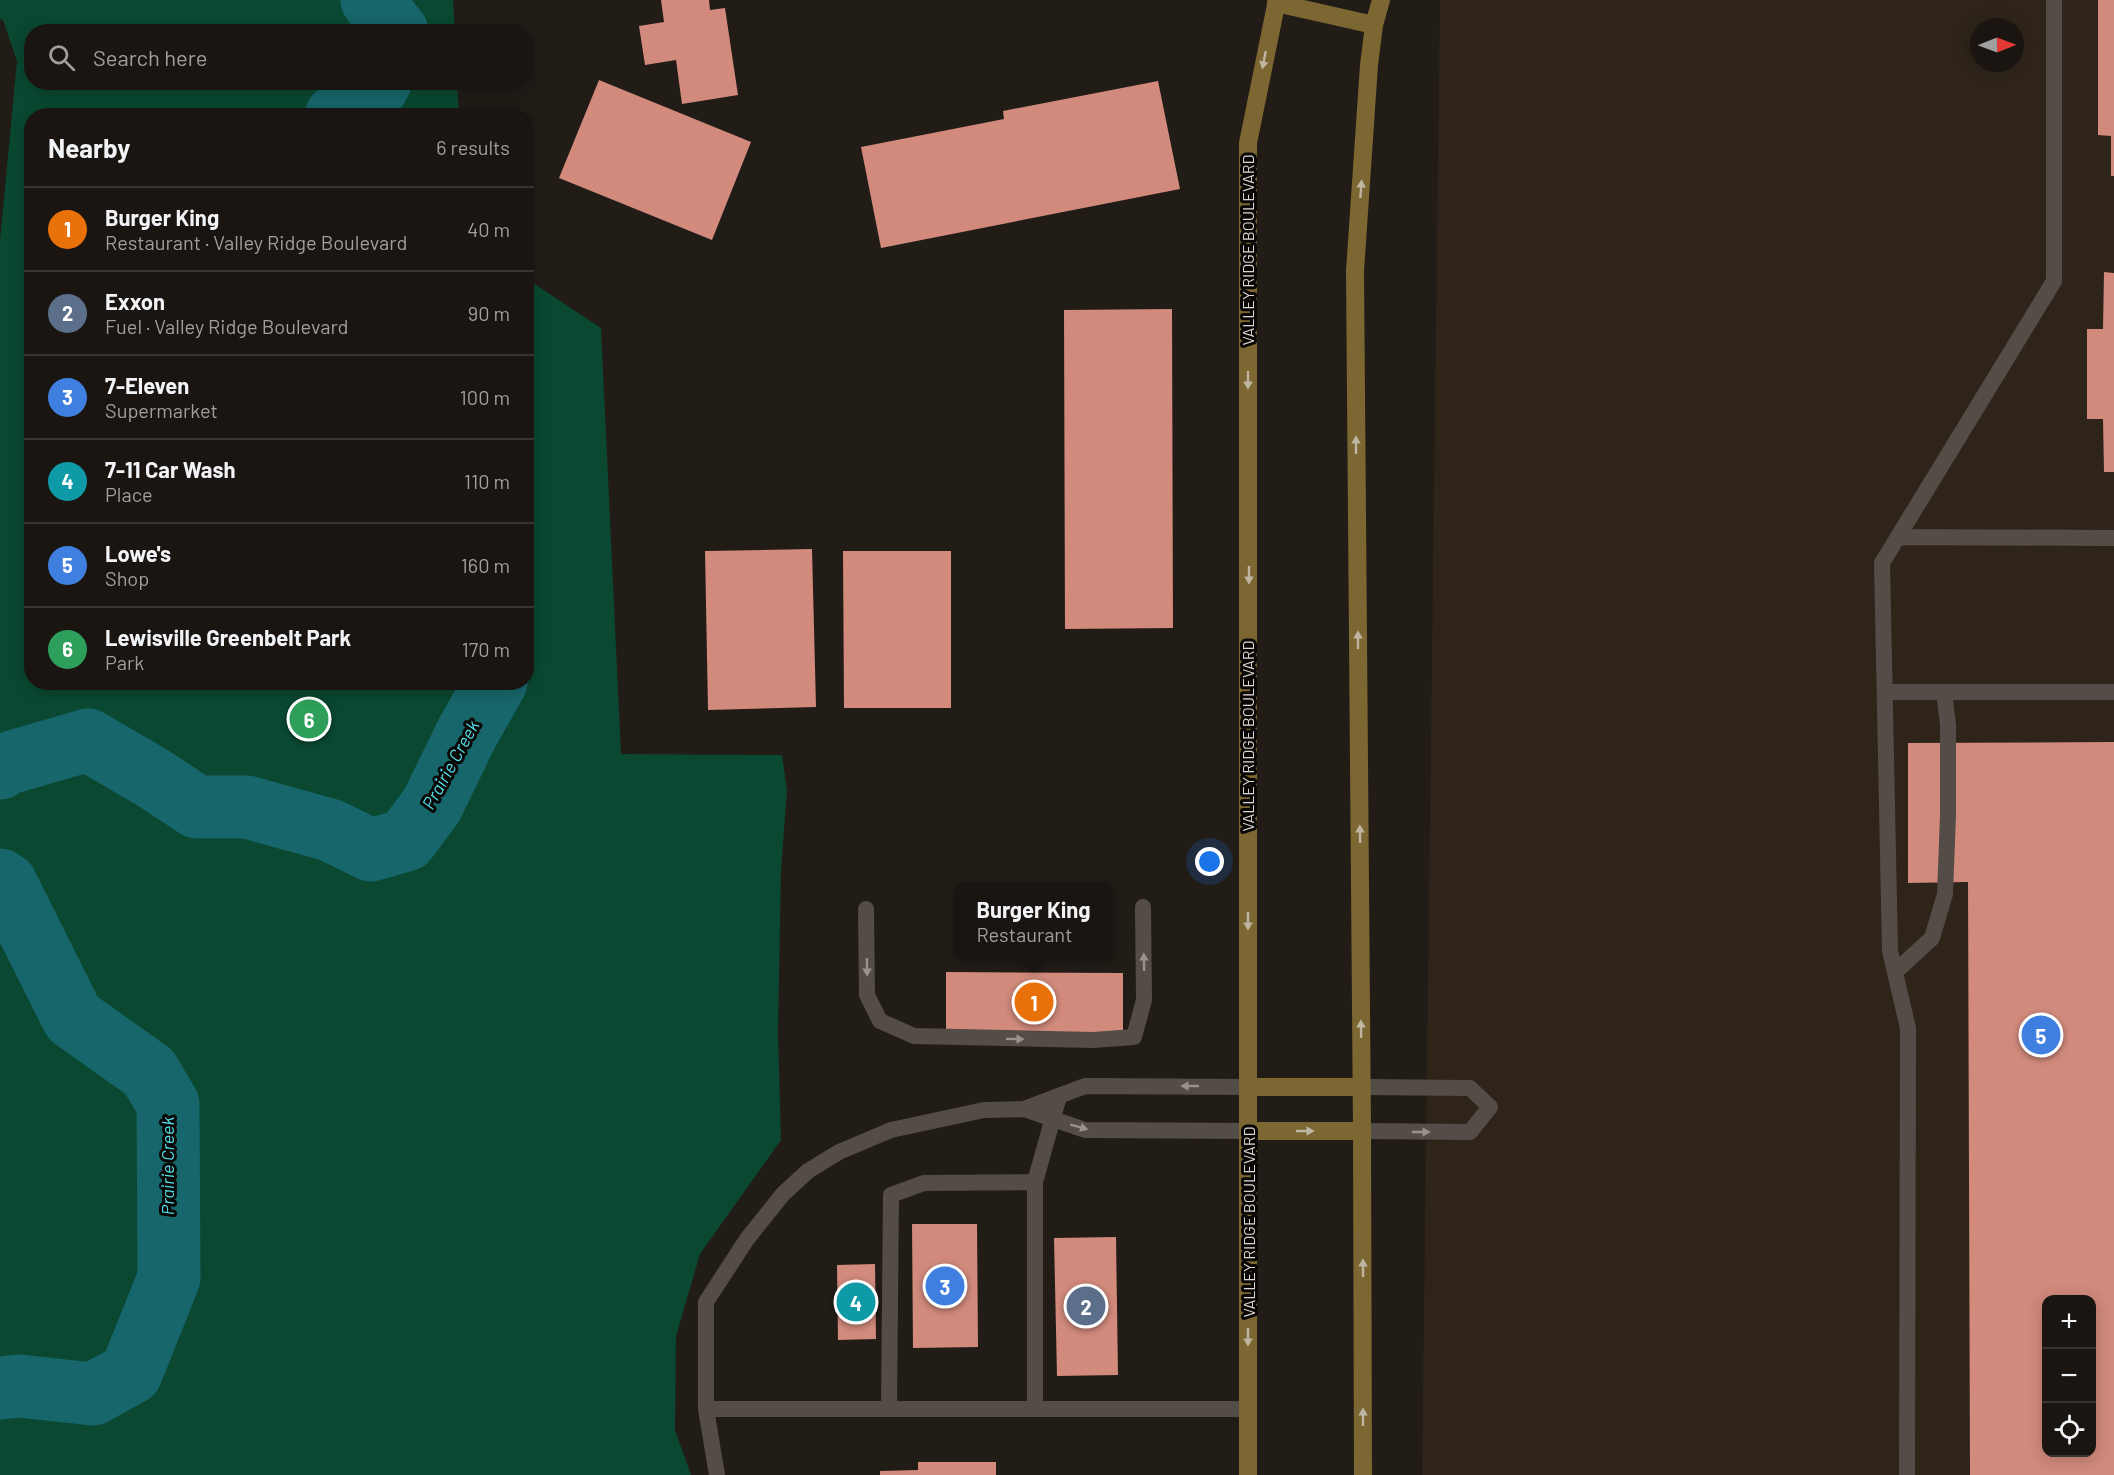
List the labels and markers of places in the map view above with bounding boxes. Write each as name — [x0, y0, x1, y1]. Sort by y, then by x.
pin: 6 — [290, 696, 328, 742]
pin: 1 — [1014, 980, 1054, 1024]
pin: 5 — [2022, 1012, 2060, 1058]
pin: 3 — [926, 1264, 964, 1308]
pin: 4 — [836, 1280, 876, 1324]
pin: 2 — [1066, 1284, 1106, 1328]

